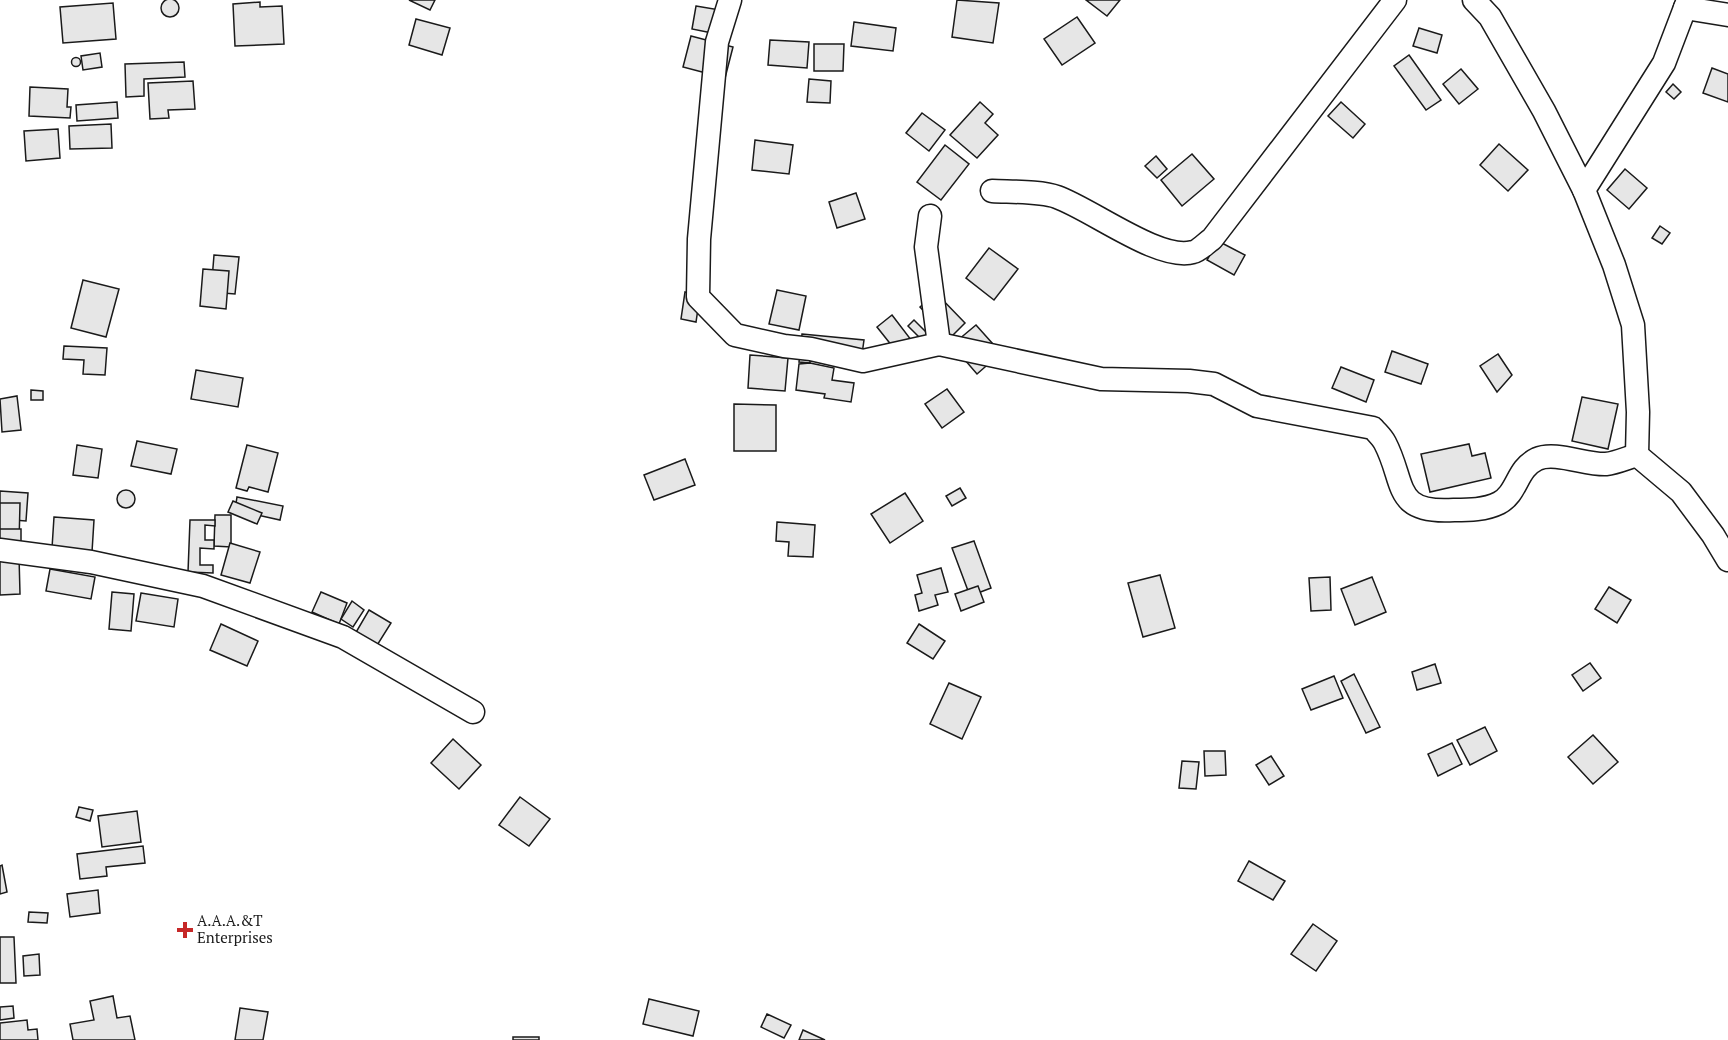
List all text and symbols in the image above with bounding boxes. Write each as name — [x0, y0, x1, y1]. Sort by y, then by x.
place label: A.A.A.&T Enterprises — [197, 910, 273, 947]
marker: A.A.A.&T Enterprises — [178, 923, 192, 937]

